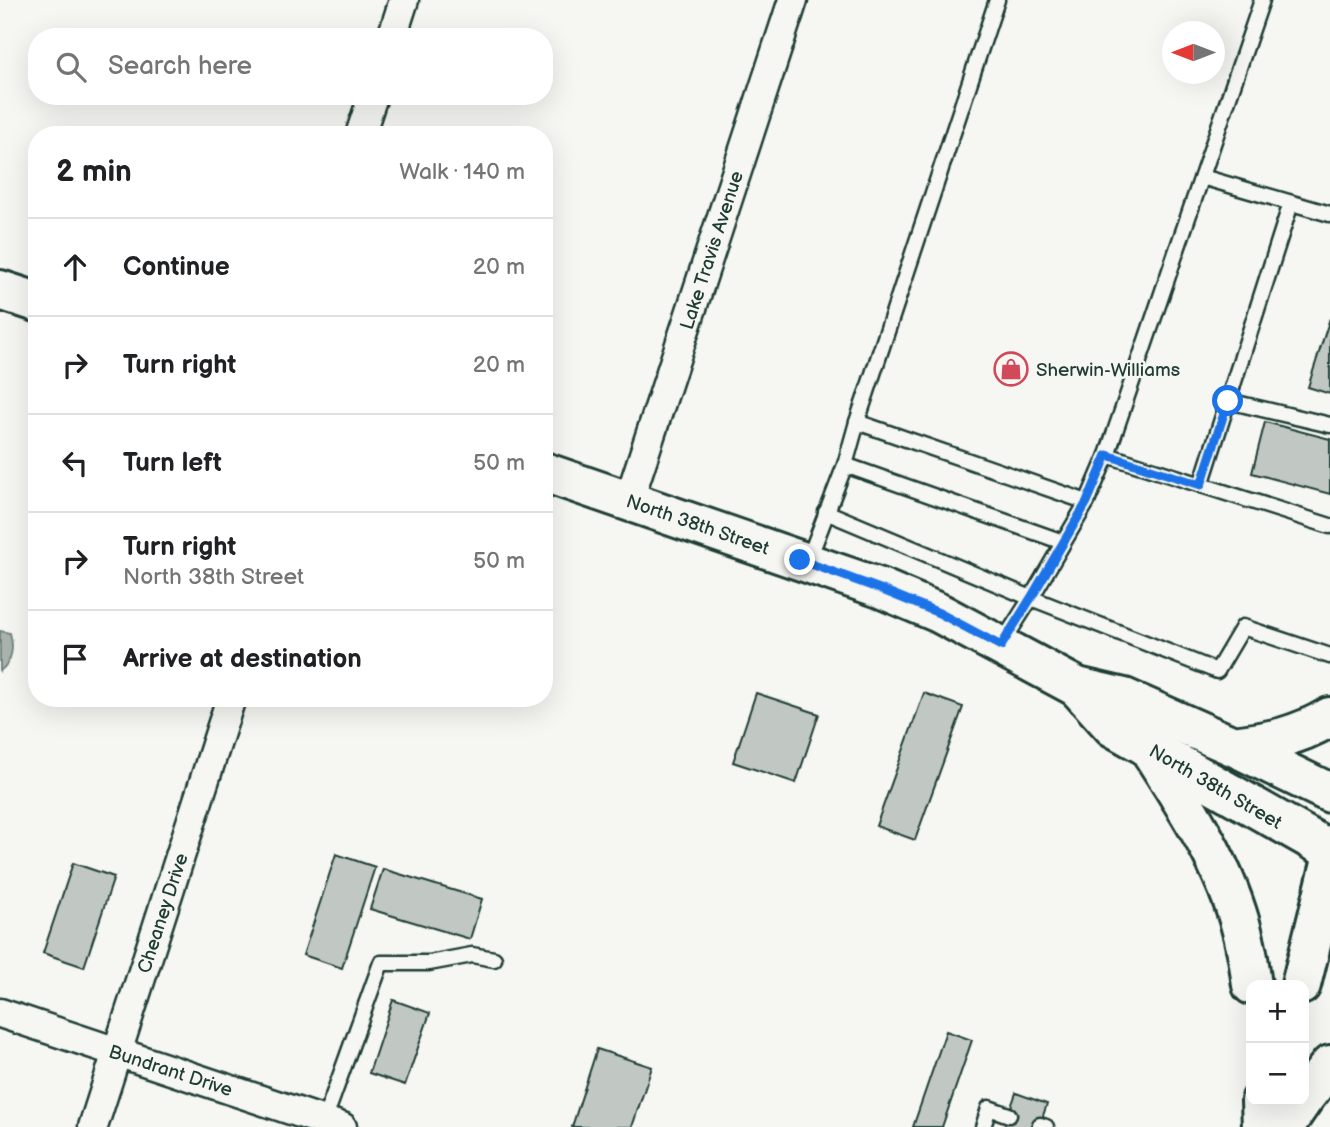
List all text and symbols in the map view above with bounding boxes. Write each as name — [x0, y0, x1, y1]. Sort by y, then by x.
north arrow — [1162, 21, 1225, 84]
search box — [28, 28, 553, 105]
icon: search — [52, 48, 90, 86]
text: Search here — [108, 51, 252, 82]
text: 2 min — [56, 154, 132, 190]
text: Walk · 140 m — [399, 158, 525, 186]
street label: Lake Travis Avenue — [676, 168, 749, 333]
icon: ahead — [56, 248, 94, 286]
text: Continue — [123, 252, 230, 283]
text: 20 m — [473, 253, 525, 281]
icon: right — [56, 346, 94, 384]
text: Turn right — [123, 350, 236, 381]
shop icon: Sherwin-Williams — [992, 350, 1030, 388]
text: 20 m — [473, 351, 525, 379]
place label: Sherwin-Williams — [1036, 359, 1180, 382]
route start — [1212, 385, 1243, 416]
icon: left — [56, 444, 94, 482]
text: Turn left — [123, 448, 222, 479]
text: 50 m — [473, 449, 525, 477]
street label: North 38th Street — [623, 490, 772, 561]
text: Turn right — [123, 532, 236, 563]
icon: right — [56, 542, 94, 580]
route end — [784, 544, 815, 575]
text: 50 m — [473, 547, 525, 575]
text: North 38th Street — [123, 563, 304, 591]
icon: arrive — [56, 640, 94, 678]
text: Arrive at destination — [123, 644, 362, 675]
street label: North 38th Street — [1145, 740, 1286, 835]
street label: Cheaney Drive — [133, 850, 194, 976]
map controls — [1246, 980, 1309, 1106]
button: + — [1246, 980, 1309, 1043]
street label: Bundrant Drive — [106, 1041, 235, 1102]
button: − — [1246, 1043, 1309, 1106]

